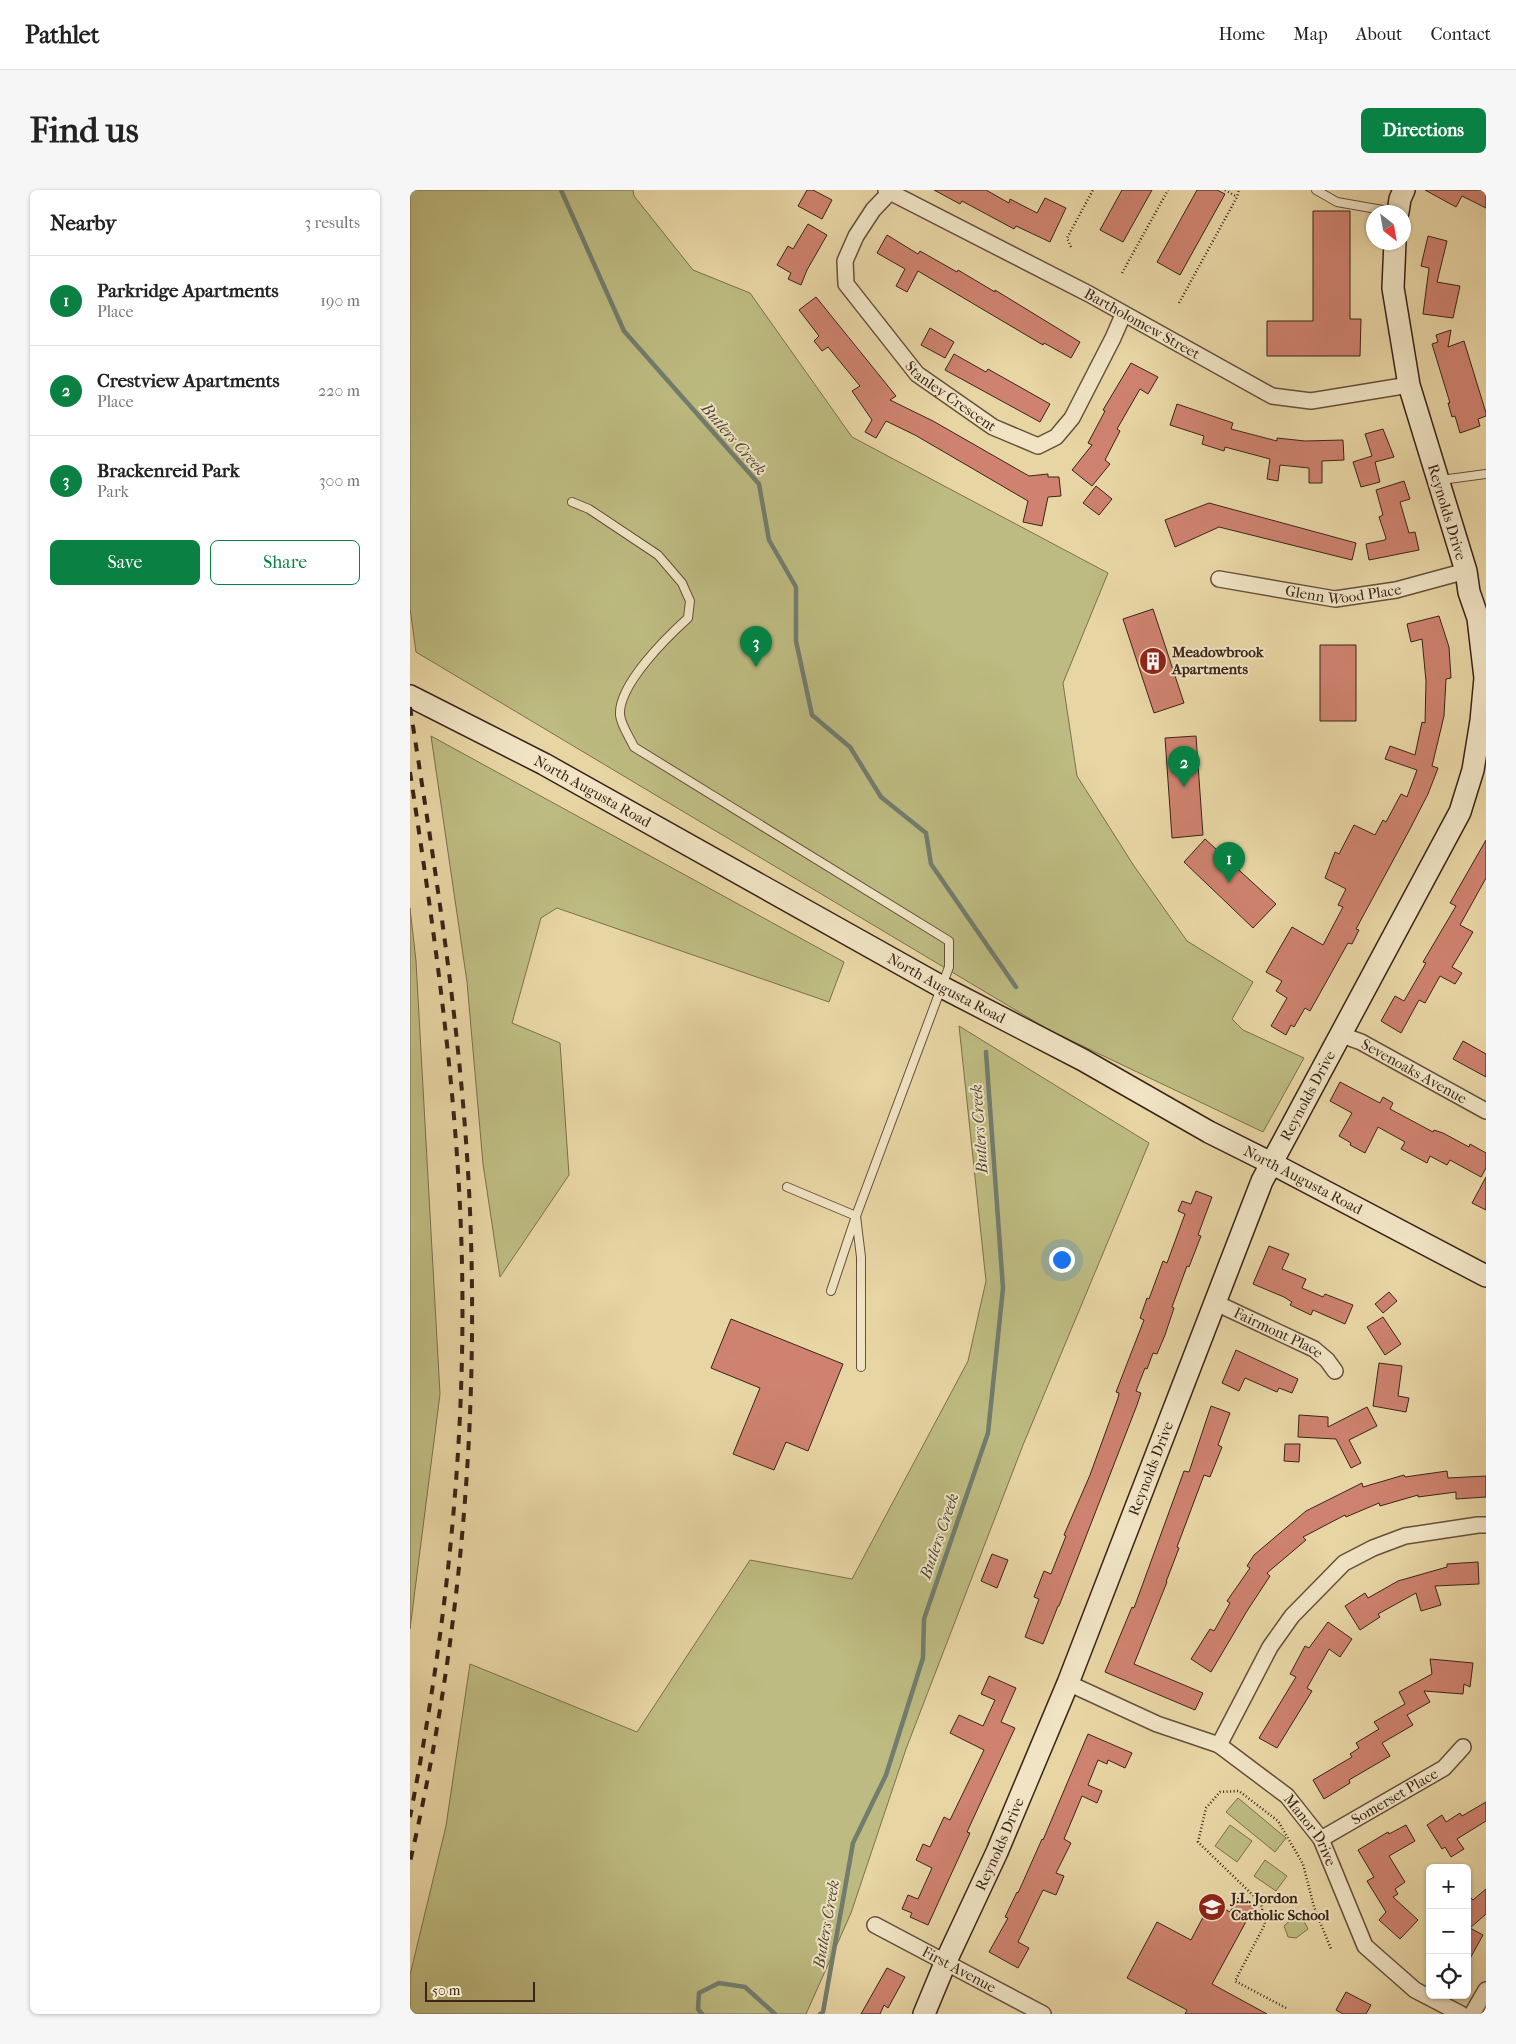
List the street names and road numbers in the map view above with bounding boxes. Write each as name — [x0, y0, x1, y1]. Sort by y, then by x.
street label: Bartholomew Street — [1081, 284, 1204, 363]
street label: Stanley Crescent — [901, 357, 1000, 436]
street label: Reynolds Drive — [1424, 462, 1470, 563]
street label: Glenn Wood Place — [1284, 580, 1404, 609]
street label: North Augusta Road — [531, 751, 655, 832]
street label: North Augusta Road — [884, 949, 1009, 1028]
street label: Sevenoaks Avenue — [1358, 1035, 1470, 1108]
street label: Reynolds Drive — [1276, 1047, 1340, 1144]
street label: North Augusta Road — [1241, 1142, 1366, 1219]
street label: Fairmont Place — [1231, 1304, 1327, 1362]
street label: Reynolds Drive — [1125, 1418, 1177, 1518]
street label: Somerset Place — [1348, 1764, 1442, 1829]
street label: Manor Drive — [1280, 1790, 1340, 1869]
street label: Reynolds Drive — [971, 1794, 1028, 1893]
street label: First Avenue — [919, 1942, 1000, 1997]

